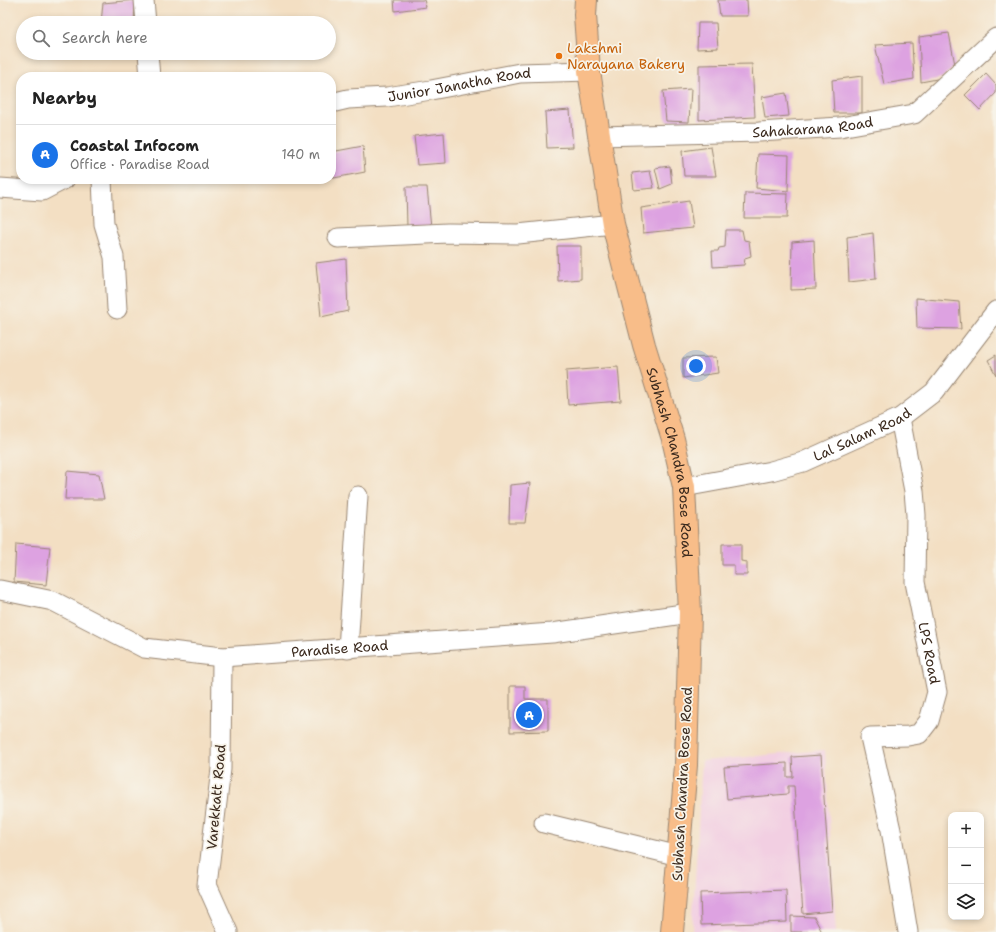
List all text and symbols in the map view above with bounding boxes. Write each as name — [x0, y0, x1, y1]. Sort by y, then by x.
search box — [16, 16, 336, 60]
icon: search — [30, 27, 52, 49]
text: Search here — [62, 28, 148, 48]
place label: Lakshmi Narayana Bakery — [567, 39, 685, 73]
marker: Lakshmi Narayana Bakery — [554, 51, 564, 61]
street label: Junior Janatha Road — [386, 64, 531, 106]
text: Nearby — [32, 87, 97, 109]
street label: Sahakarana Road — [752, 112, 875, 141]
text: Coastal Infocom — [70, 136, 199, 156]
text: A — [40, 146, 50, 163]
text: 140 m — [281, 146, 320, 163]
text: Office · Paradise Road — [70, 156, 209, 173]
your location — [686, 356, 706, 376]
street label: Subhash Chandra Bose Road — [642, 365, 696, 558]
street label: Lal Salam Road — [810, 403, 915, 465]
street label: LPS Road — [914, 621, 944, 686]
street label: Paradise Road — [290, 636, 389, 661]
street label: Subhash Chandra Bose Road — [668, 686, 696, 881]
pin: A — [516, 700, 542, 730]
street label: Varekkatt Road — [202, 743, 230, 851]
map controls — [948, 812, 984, 920]
button: + — [948, 812, 984, 848]
button: − — [948, 848, 984, 884]
button: layers — [948, 884, 984, 920]

